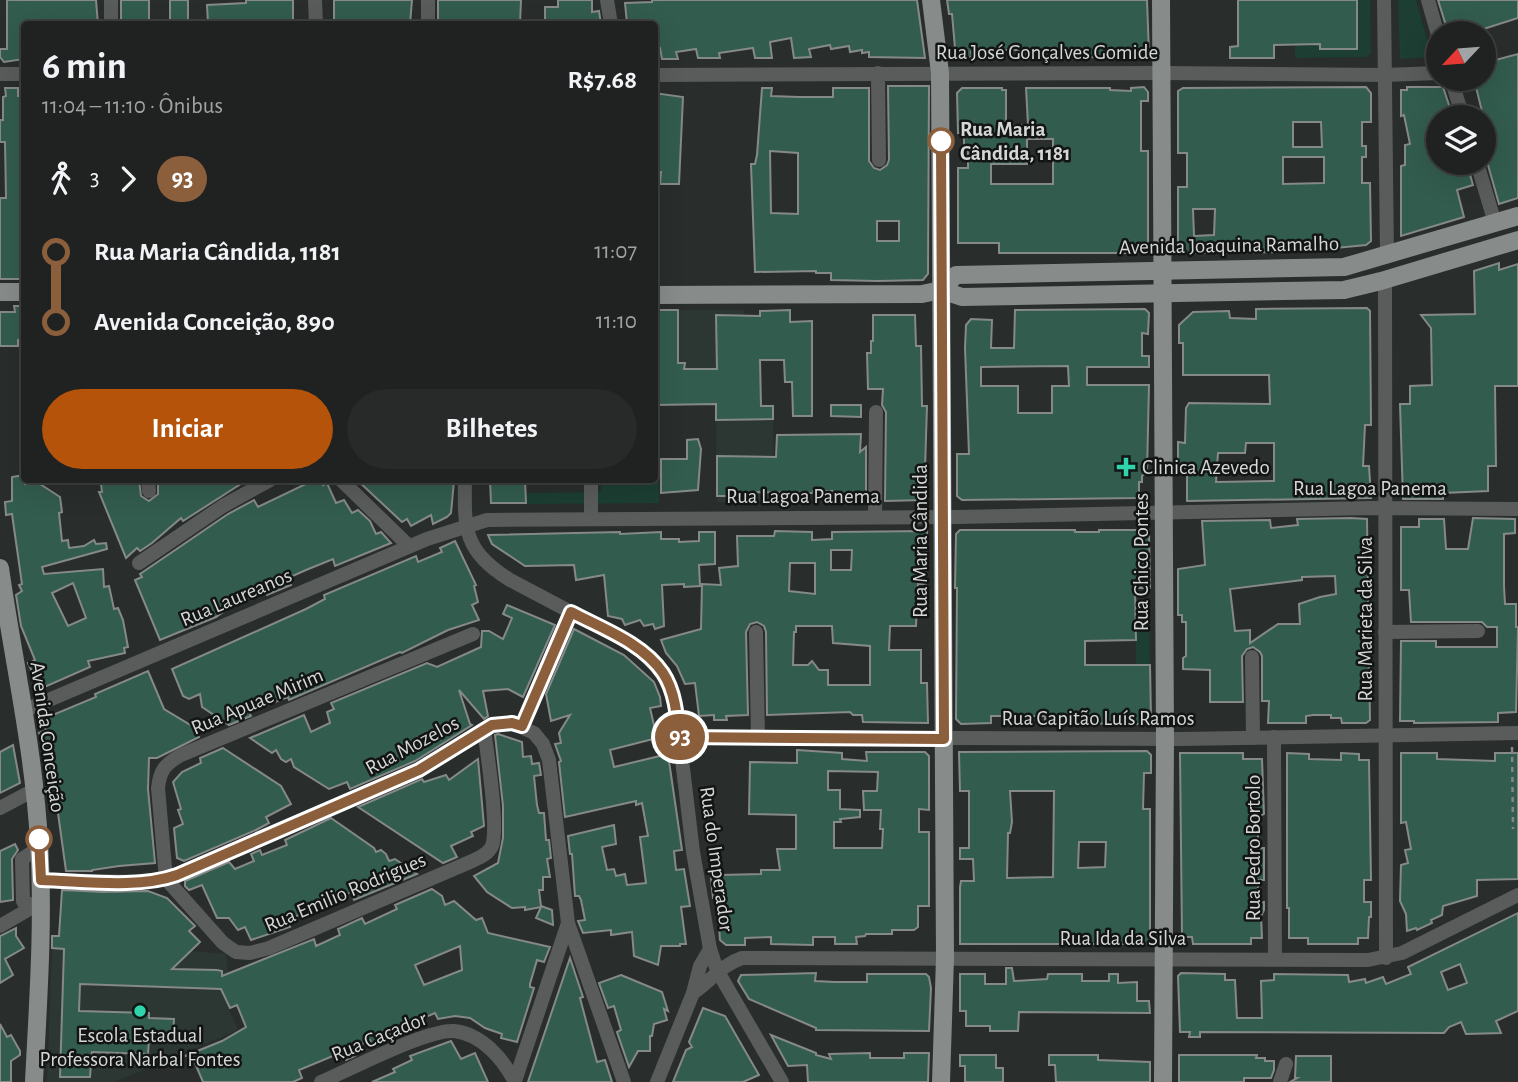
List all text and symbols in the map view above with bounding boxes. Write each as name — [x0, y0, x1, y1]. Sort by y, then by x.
north arrow — [1426, 21, 1496, 91]
map controls — [1426, 21, 1496, 175]
street label: Rua José Gonçalves Gomide — [936, 42, 1158, 63]
text: 6 min — [42, 48, 127, 86]
text: R$7.68 — [567, 67, 637, 93]
text: 11:04 – 11:10 · Ônibus — [42, 95, 223, 118]
button: layers — [1426, 105, 1496, 175]
place label: Rua Maria Cândida, 1181 — [960, 119, 1071, 164]
marker: Rua Maria Cândida, 1181 — [928, 128, 954, 154]
icon: walk — [42, 160, 80, 198]
icon: forward — [109, 160, 147, 198]
text: 3 — [90, 167, 99, 190]
text: 93 — [171, 167, 193, 191]
street label: Avenida Joaquina Ramalho — [1119, 233, 1339, 258]
text: Rua Maria Cândida, 1181 — [94, 239, 341, 265]
text: 11:07 — [594, 240, 637, 263]
text: Avenida Conceição, 890 — [94, 309, 335, 335]
text: 11:10 — [596, 310, 637, 333]
button: Iniciar — [42, 389, 333, 469]
button: Bilhetes — [347, 389, 637, 469]
marker: Clinica Azevedo — [1116, 457, 1136, 477]
place label: Clinica Azevedo — [1142, 457, 1270, 478]
street label: Rua Maria Cândida — [910, 464, 931, 618]
street label: Rua Lagoa Panema — [1293, 478, 1447, 499]
street label: Rua Lagoa Panema — [726, 486, 880, 507]
street label: Rua Chico Pontes — [1131, 493, 1152, 631]
street label: Rua Marieta da Silva — [1355, 536, 1376, 701]
street label: Rua Laureanos — [177, 565, 295, 630]
street label: Avenida Conceição — [27, 660, 68, 814]
street label: Rua Apuae Mirim — [188, 664, 326, 739]
street label: Rua Capitão Luís Ramos — [1001, 708, 1195, 729]
street label: Rua Mozelos — [362, 712, 462, 779]
line badge: 93 — [648, 714, 712, 760]
text: 93 — [669, 725, 691, 749]
street label: Rua Pedro Bortolo — [1243, 775, 1264, 921]
street label: Rua do Imperador — [696, 785, 737, 933]
unlabelled marker — [26, 826, 52, 852]
street label: Rua Emilio Rodrigues — [261, 849, 429, 936]
street label: Rua Ida da Silva — [1060, 928, 1187, 949]
marker: Escola Estadual Professora Narbal Fontes — [132, 1003, 148, 1019]
street label: Rua Caçador — [328, 1008, 430, 1065]
place label: Escola Estadual Professora Narbal Fontes — [40, 1025, 240, 1070]

